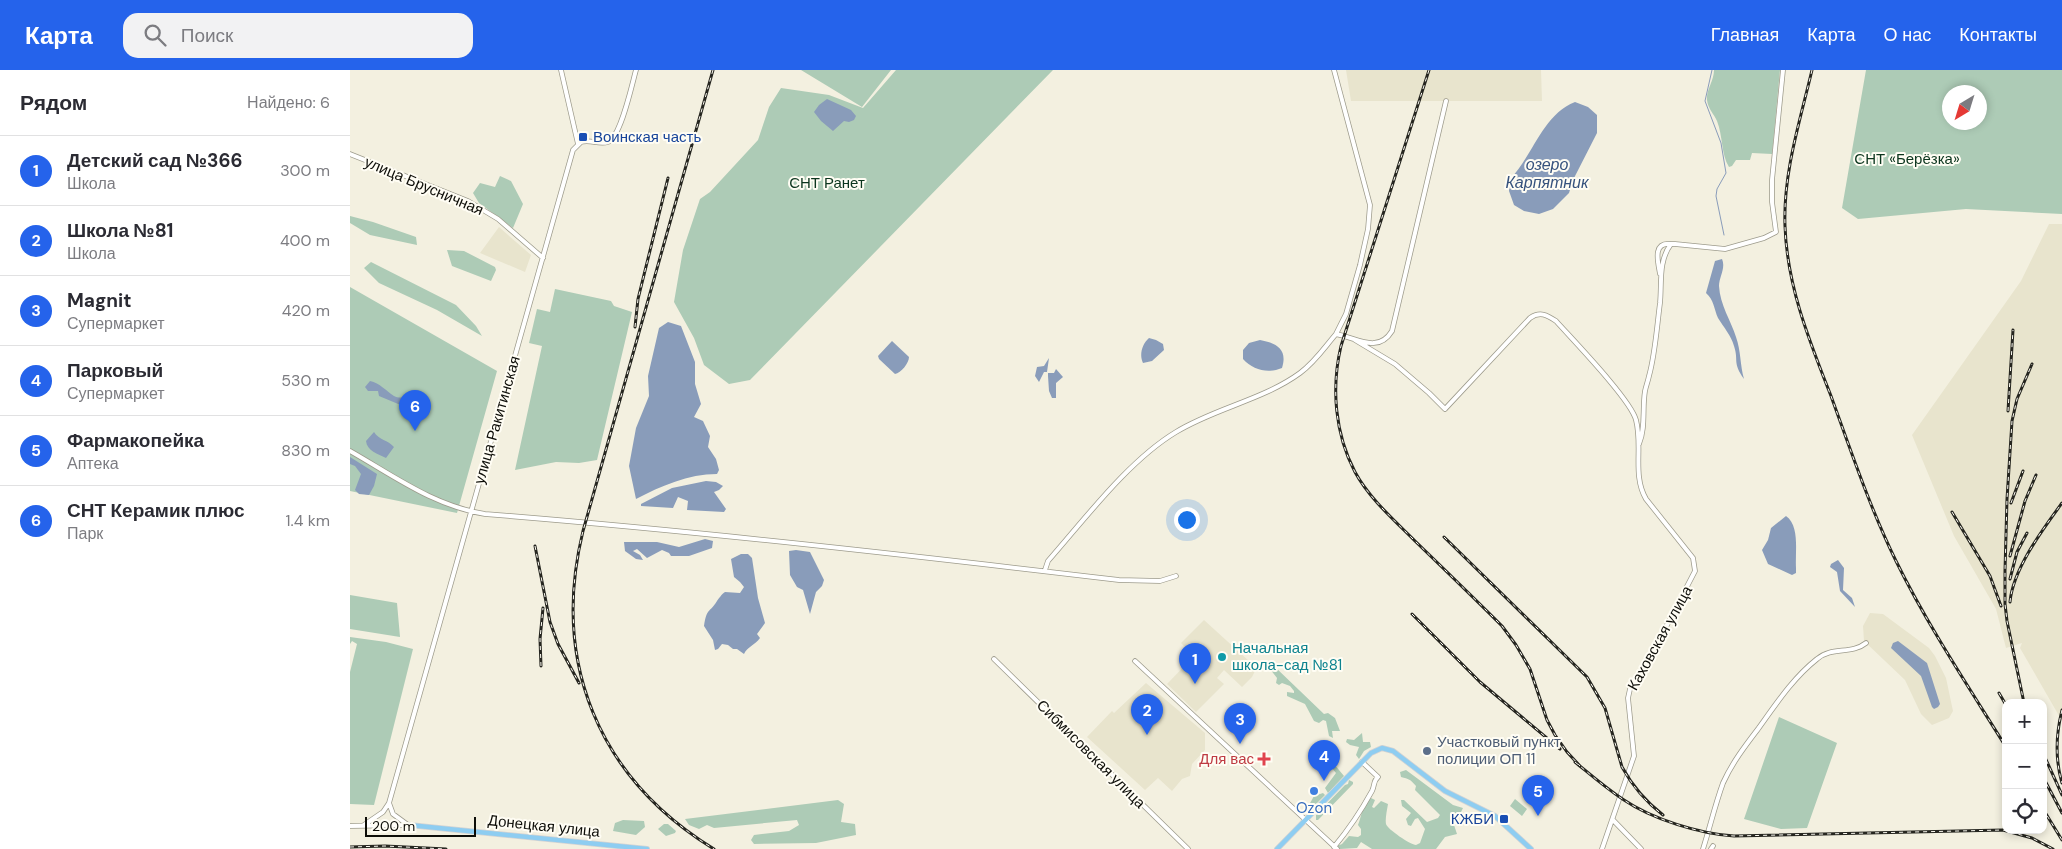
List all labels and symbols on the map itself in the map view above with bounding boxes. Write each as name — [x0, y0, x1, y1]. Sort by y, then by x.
north arrow — [1942, 85, 1987, 130]
place label: Воинская часть — [593, 127, 701, 147]
marker: Воинская часть — [577, 131, 589, 143]
park label: СНТ «Берёзка» — [1854, 149, 1960, 169]
street label: улица Брусничная — [361, 152, 487, 220]
water label: озеро Карпятник — [1505, 154, 1590, 193]
park label: СНТ Ранет — [789, 173, 865, 193]
street label: улица Ракитинская — [469, 354, 525, 486]
pin: 6 — [399, 390, 431, 431]
your location — [1174, 507, 1200, 533]
street label: Каховская улица — [1623, 582, 1697, 694]
place label: Начальная школа-сад №81 — [1232, 638, 1342, 675]
pin: 1 — [1179, 643, 1211, 684]
marker: Начальная школа-сад №81 — [1216, 651, 1228, 663]
pin: 2 — [1131, 694, 1163, 735]
street label: Сибмисовская улица — [1032, 695, 1150, 813]
pin: 3 — [1224, 703, 1256, 744]
place label: Участковый пункт полиции ОП 11 — [1437, 732, 1561, 769]
pin: 4 — [1308, 740, 1340, 781]
marker: Участковый пункт полиции ОП 11 — [1421, 745, 1433, 757]
place label: Для вас — [1199, 749, 1254, 769]
marker: Для вас — [1258, 753, 1270, 765]
pin: 5 — [1522, 775, 1554, 816]
marker: Ozon — [1308, 785, 1320, 797]
place label: Ozon — [1296, 798, 1332, 818]
place label: КЖБИ — [1451, 809, 1494, 829]
street label: Донецкая улица — [487, 810, 602, 842]
marker: КЖБИ — [1498, 813, 1510, 825]
scale bar — [365, 814, 476, 837]

